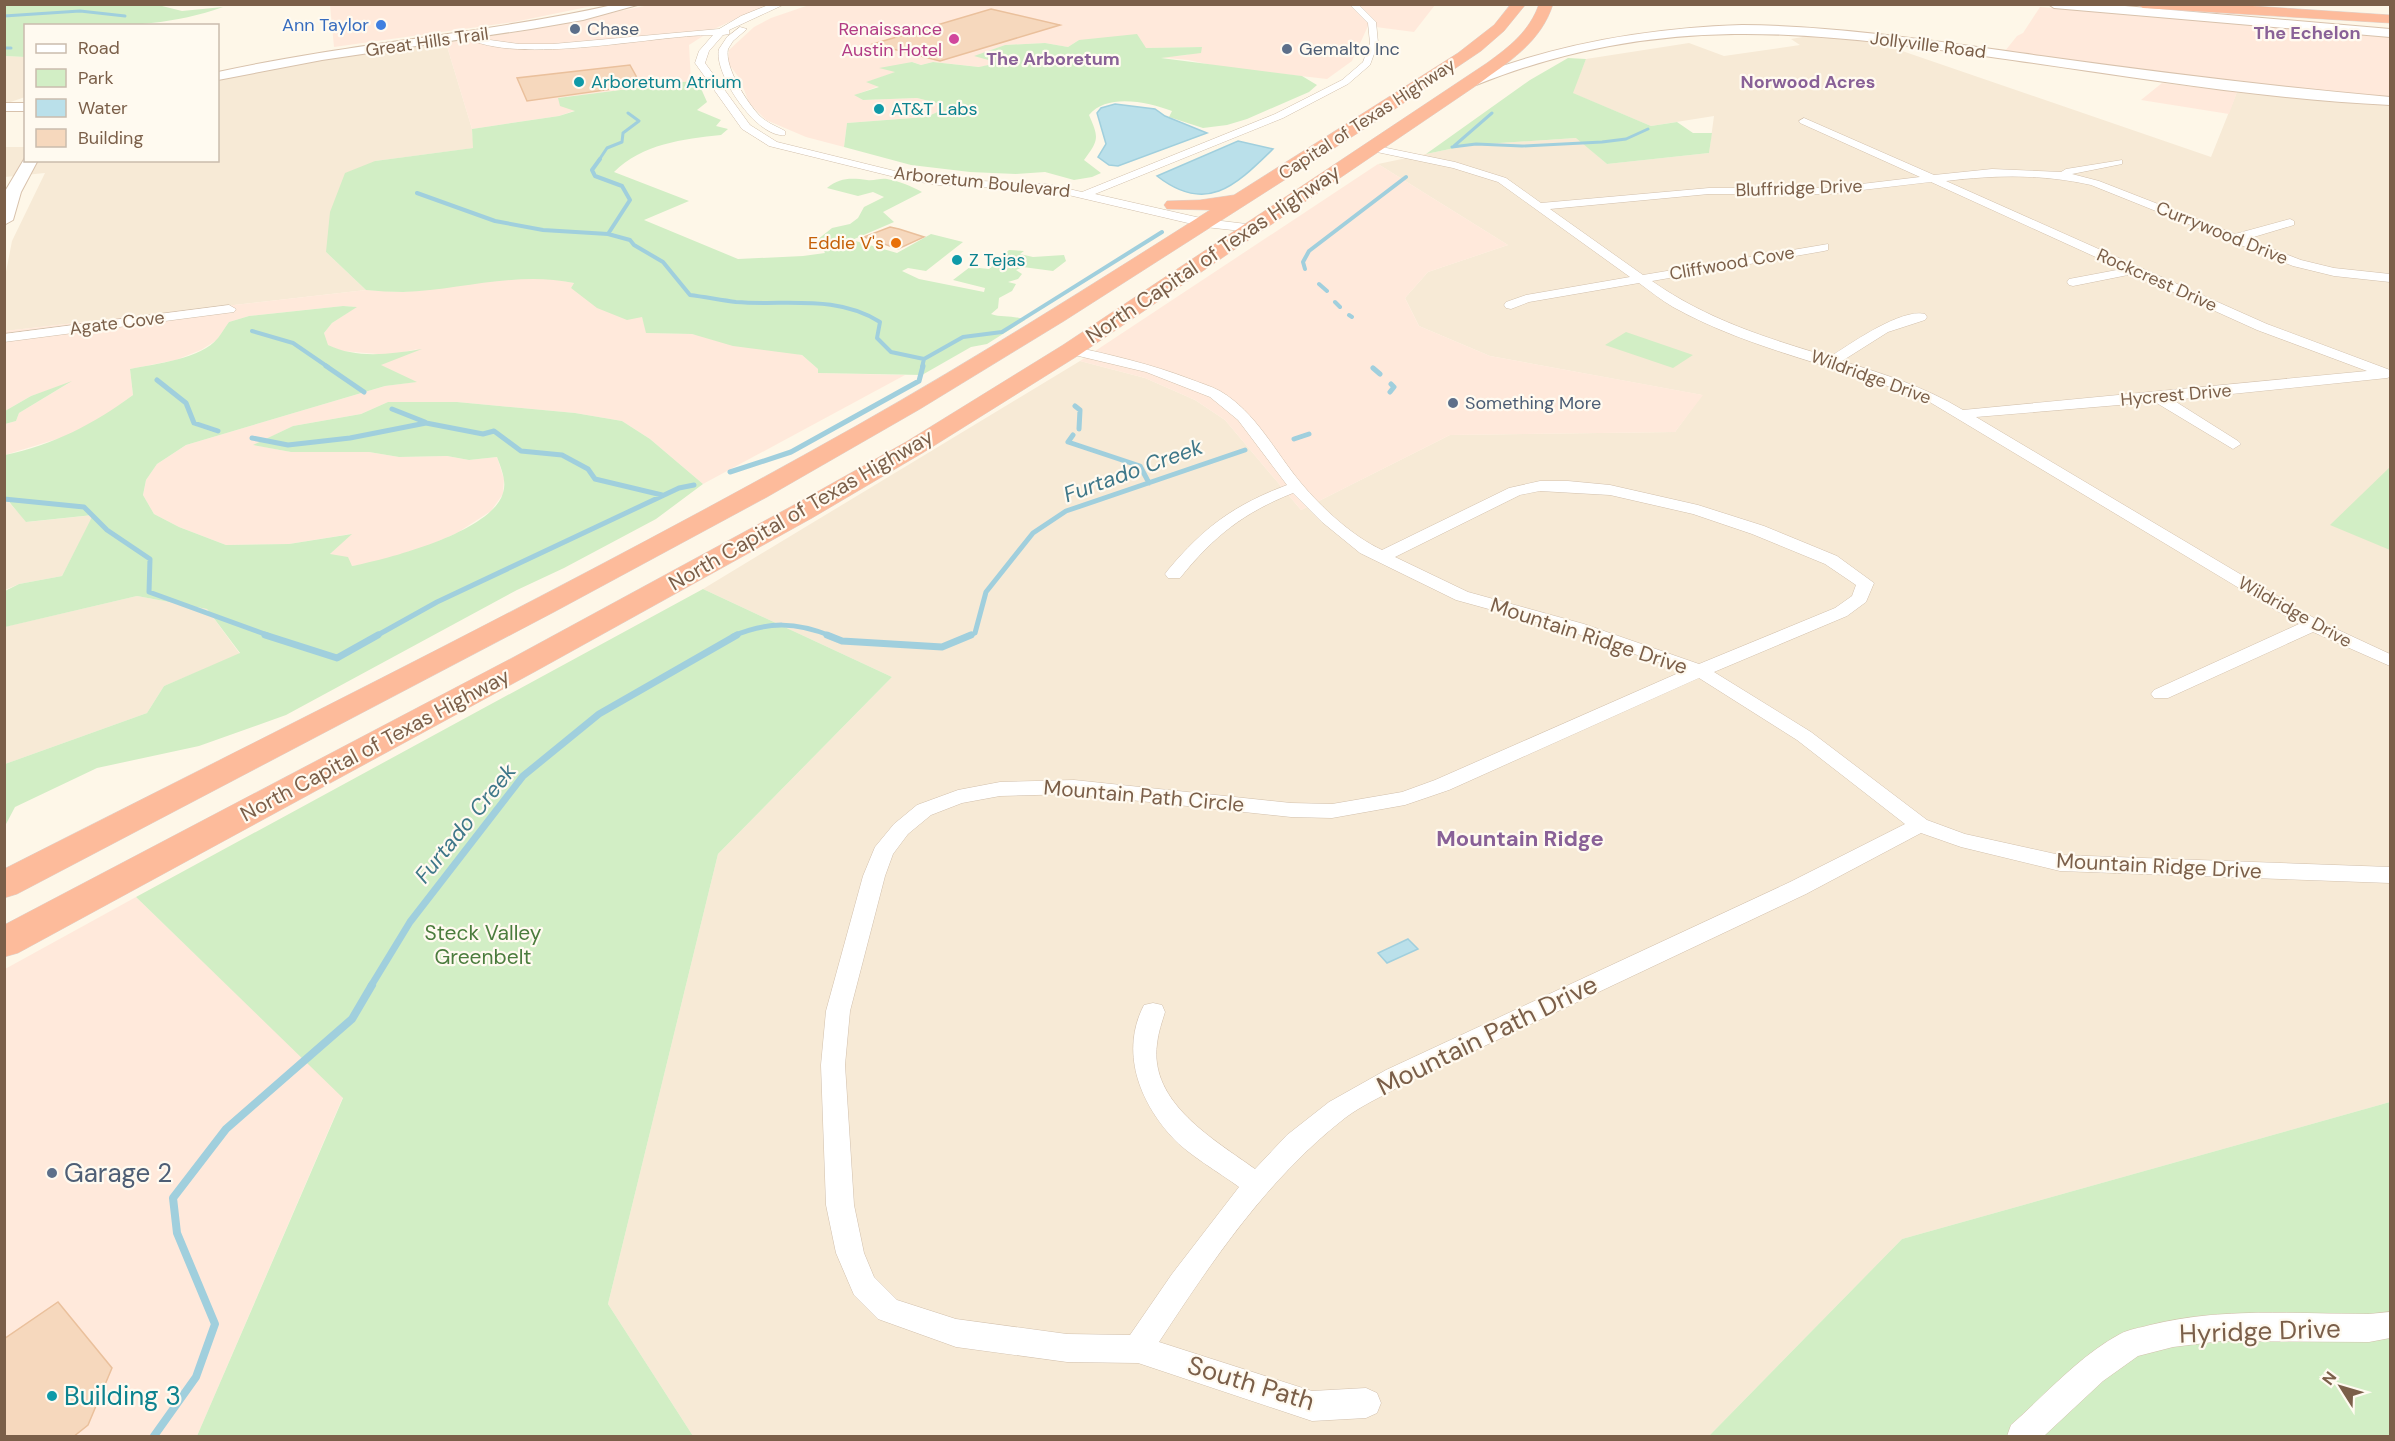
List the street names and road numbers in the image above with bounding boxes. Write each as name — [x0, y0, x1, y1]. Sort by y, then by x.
street label: Great Hills Trail — [364, 21, 490, 63]
street label: Jollyville Road — [1869, 26, 1987, 64]
street label: Capital of Texas Highway — [1274, 53, 1460, 185]
street label: North Capital of Texas Highway — [1080, 158, 1346, 350]
street label: Arboretum Boulevard — [893, 161, 1071, 203]
street label: Bluffridge Drive — [1735, 174, 1863, 202]
street label: Currywood Drive — [2153, 196, 2291, 270]
street label: Cliffwood Cove — [1668, 240, 1796, 286]
street label: Rockcrest Drive — [2093, 243, 2221, 317]
street label: Agate Cove — [68, 305, 166, 341]
street label: Wildridge Drive — [1807, 344, 1935, 410]
street label: Hycrest Drive — [2119, 378, 2233, 412]
street label: North Capital of Texas Highway — [664, 422, 939, 597]
street label: Wildridge Drive — [2234, 571, 2356, 653]
street label: Mountain Ridge Drive — [1487, 591, 1691, 681]
street label: North Capital of Texas Highway — [235, 662, 515, 828]
street label: Mountain Path Circle — [1042, 773, 1246, 819]
street label: Mountain Ridge Drive — [2056, 847, 2263, 885]
street label: Mountain Path Drive — [1371, 967, 1603, 1103]
street label: Hyridge Drive — [2179, 1311, 2341, 1351]
street label: South Path — [1183, 1348, 1319, 1418]

